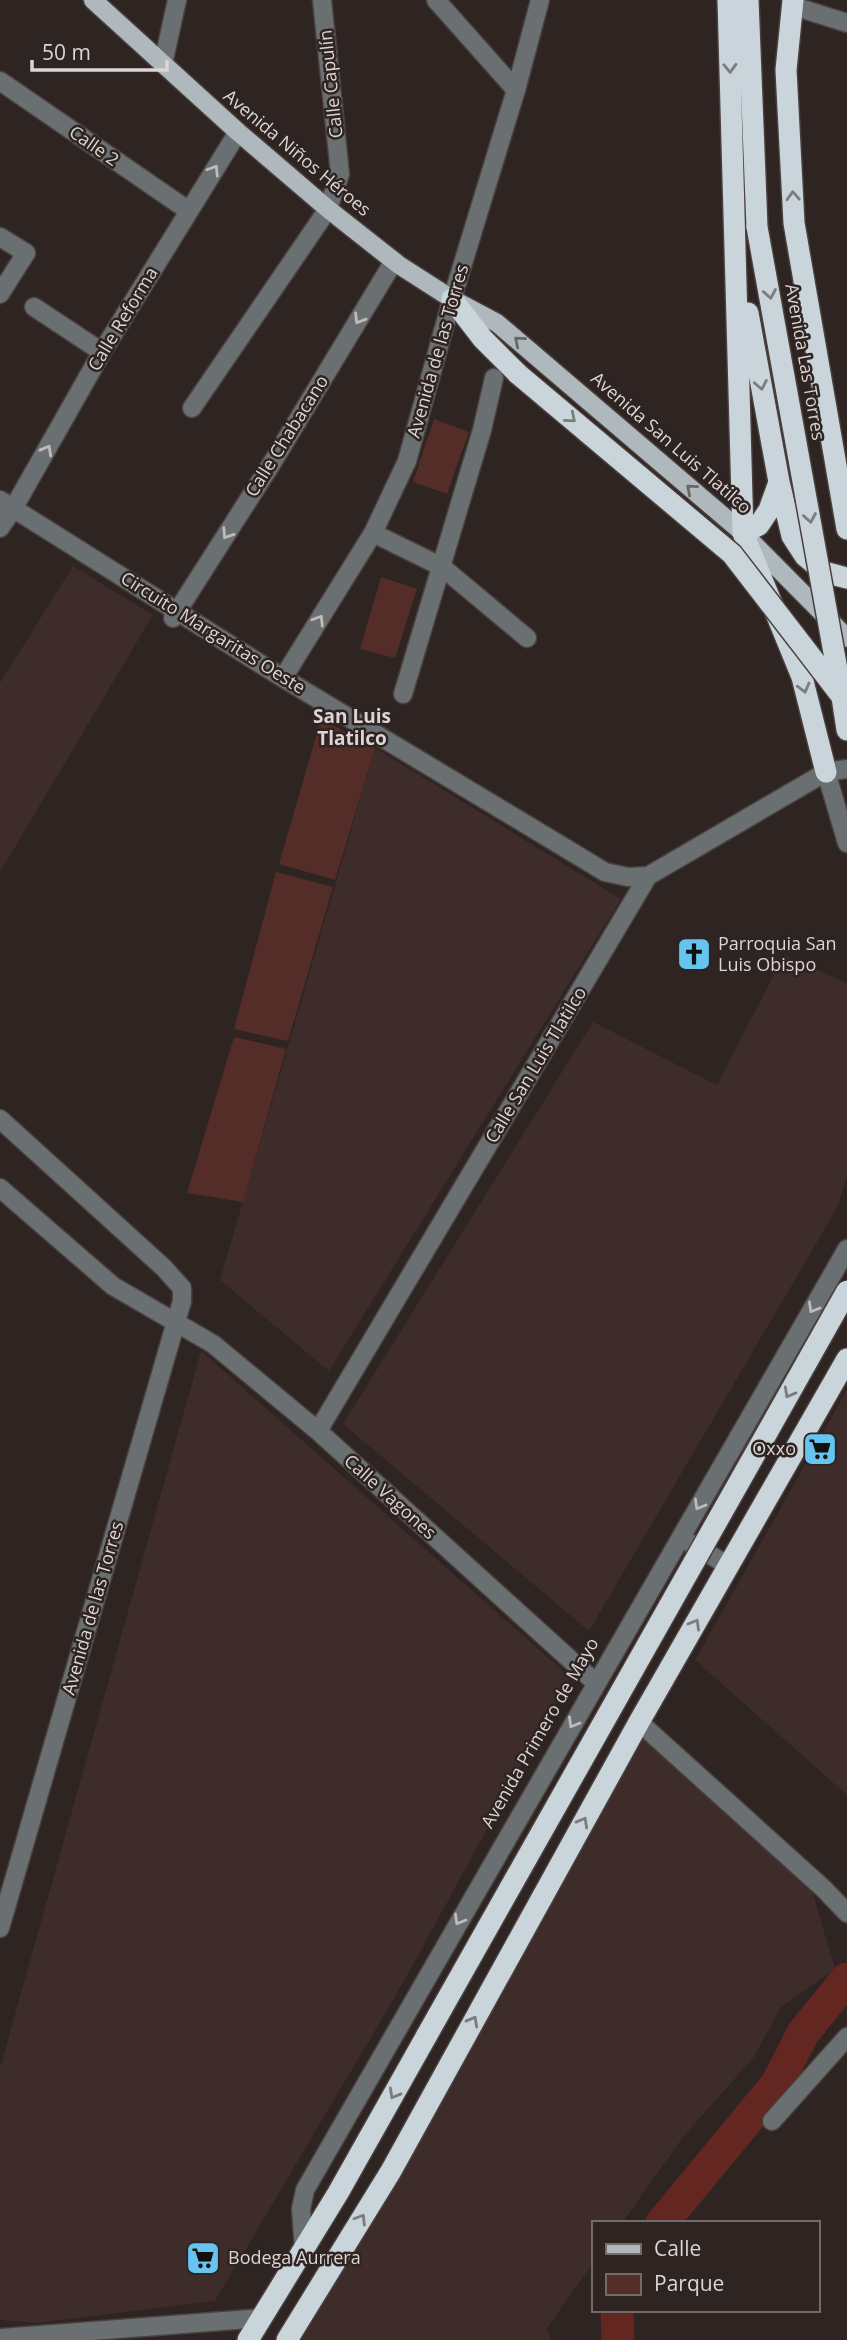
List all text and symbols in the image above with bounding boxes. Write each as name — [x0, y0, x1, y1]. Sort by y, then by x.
scale bar — [32, 28, 166, 72]
street label: Calle Capulín — [312, 29, 348, 139]
text: 50 m — [42, 38, 91, 66]
one-way arrow — [722, 63, 737, 74]
street label: Avenida Niños Héroes — [219, 84, 376, 221]
street label: Calle 2 — [65, 119, 124, 171]
one-way arrow — [206, 165, 219, 178]
one-way arrow — [785, 190, 800, 201]
street label: Avenida de las Torres — [401, 261, 473, 440]
street label: Calle Reforma — [82, 262, 163, 375]
street label: Avenida Las Torres — [780, 282, 832, 442]
one-way arrow — [761, 288, 776, 300]
one-way arrow — [354, 312, 367, 325]
one-way arrow — [514, 337, 527, 349]
street label: Avenida San Luis Tlatilco — [586, 366, 757, 519]
street label: Calle Chabacano — [239, 370, 333, 501]
one-way arrow — [753, 379, 768, 391]
one-way arrow — [562, 410, 575, 422]
one-way arrow — [39, 444, 52, 457]
one-way arrow — [687, 485, 700, 497]
one-way arrow — [802, 512, 817, 524]
one-way arrow — [222, 526, 235, 539]
street label: Circuito Margaritas Oeste — [117, 565, 310, 699]
one-way arrow — [311, 614, 324, 627]
one-way arrow — [796, 682, 811, 694]
district label: San Luis Tlatilco — [313, 703, 391, 751]
place label: Parroquia San Luis Obispo — [718, 931, 837, 976]
church icon: Parroquia San Luis Obispo — [675, 935, 713, 973]
street label: Calle San Luis Tlatilco — [479, 982, 591, 1147]
one-way arrow — [808, 1300, 821, 1313]
one-way arrow — [784, 1386, 797, 1398]
supermarket icon: Oxxo — [801, 1430, 839, 1468]
place label: Oxxo — [752, 1436, 796, 1460]
street label: Calle Vagones — [339, 1448, 442, 1544]
one-way arrow — [694, 1497, 707, 1510]
street label: Avenida de las Torres — [56, 1518, 128, 1697]
one-way arrow — [687, 1619, 700, 1632]
street label: Avenida Primero de Mayo — [475, 1633, 604, 1832]
one-way arrow — [568, 1715, 581, 1728]
one-way arrow — [575, 1817, 588, 1830]
one-way arrow — [454, 1913, 467, 1925]
one-way arrow — [465, 2016, 478, 2029]
one-way arrow — [389, 2087, 402, 2099]
one-way arrow — [352, 2214, 365, 2227]
legend — [592, 2221, 819, 2312]
text: Calle — [654, 2234, 701, 2262]
supermarket icon: Bodega Aurrera — [184, 2239, 222, 2277]
place label: Bodega Aurrera — [228, 2245, 361, 2269]
text: Parque — [654, 2269, 724, 2297]

